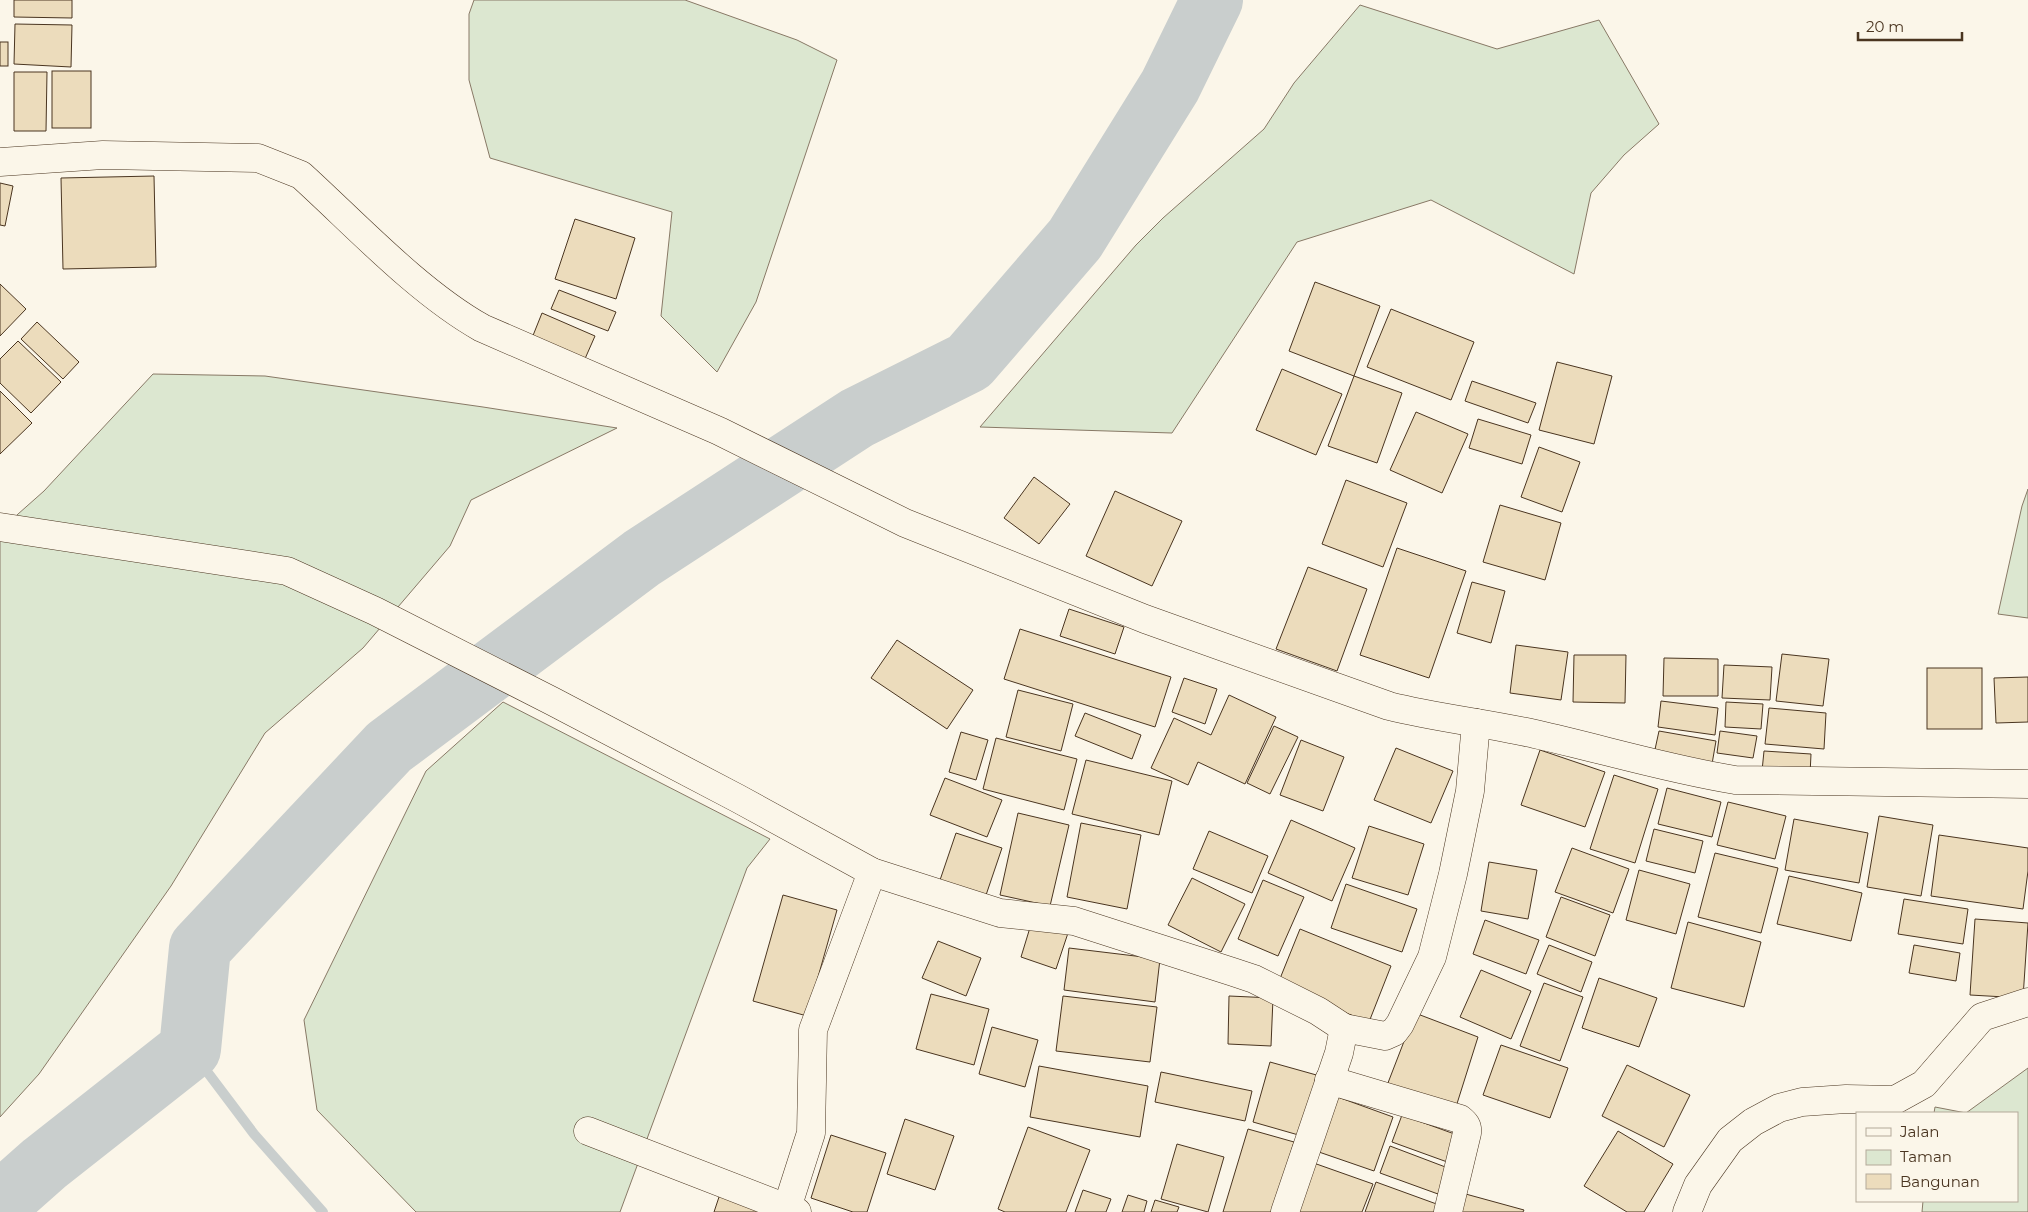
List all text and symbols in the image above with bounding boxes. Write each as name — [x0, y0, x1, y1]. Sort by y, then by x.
scale bar — [1858, 10, 1962, 42]
text: 20 m — [1866, 17, 1904, 36]
legend — [1856, 1112, 2018, 1202]
text: Jalan — [1899, 1122, 1939, 1141]
text: Taman — [1900, 1147, 1952, 1166]
text: Bangunan — [1900, 1172, 1980, 1191]

